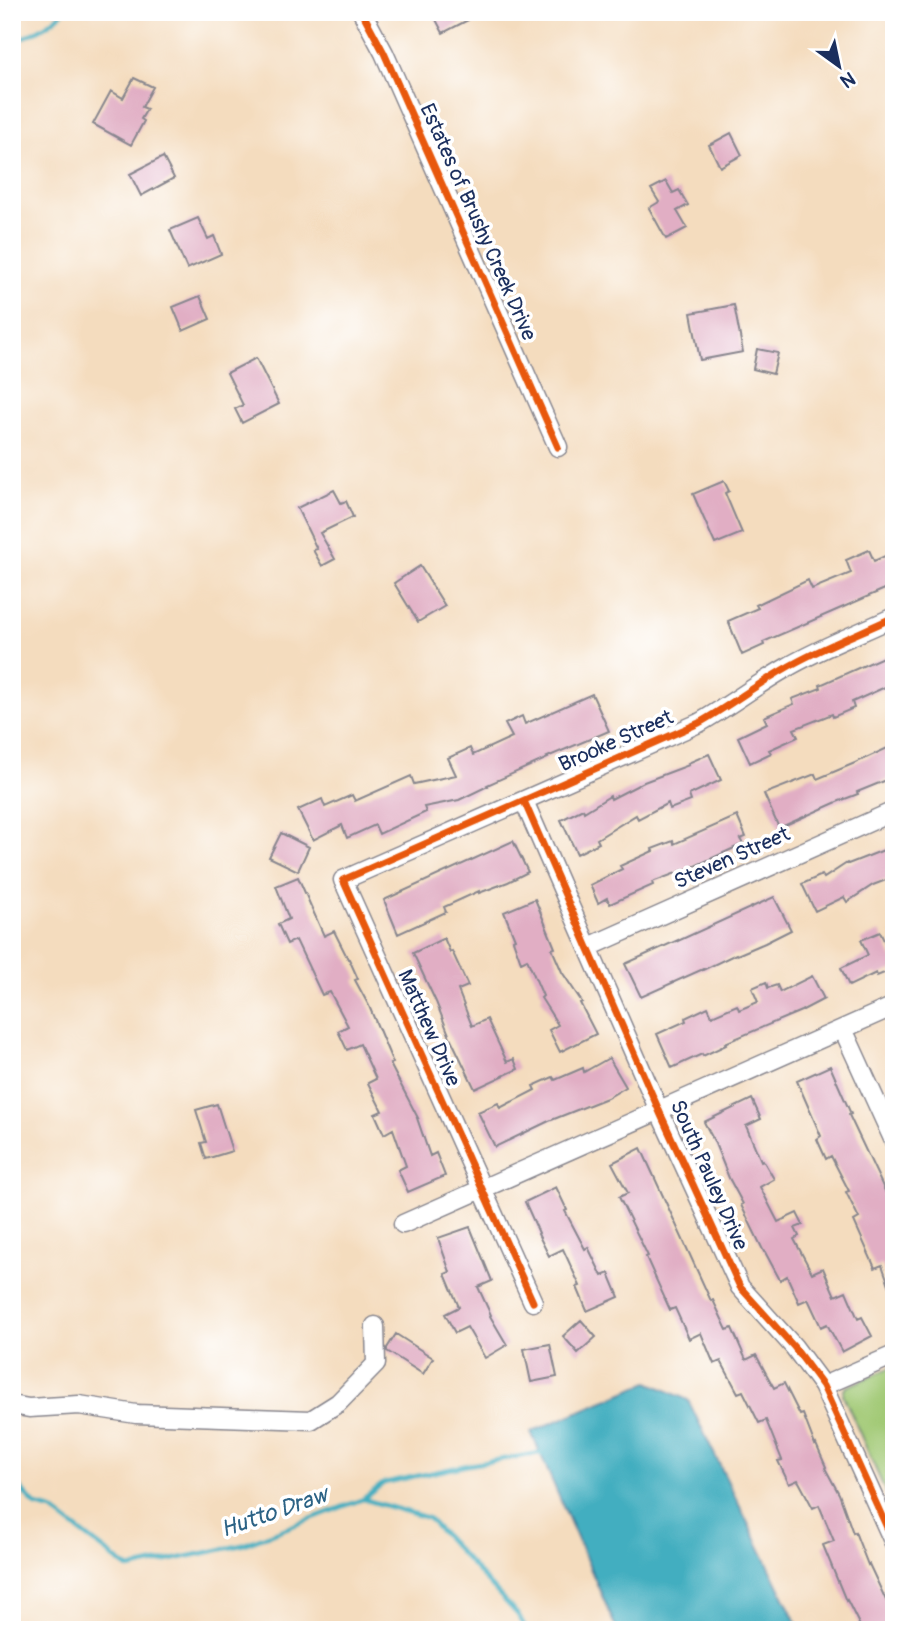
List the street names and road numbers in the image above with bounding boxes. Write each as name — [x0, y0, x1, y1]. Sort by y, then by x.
street label: Estates of Brushy Creek Drive — [413, 99, 543, 345]
street label: Brooke Street — [555, 704, 678, 778]
street label: Steven Street — [670, 820, 795, 896]
street label: Matthew Drive — [391, 965, 467, 1091]
street label: South Pauley Drive — [664, 1096, 754, 1255]

